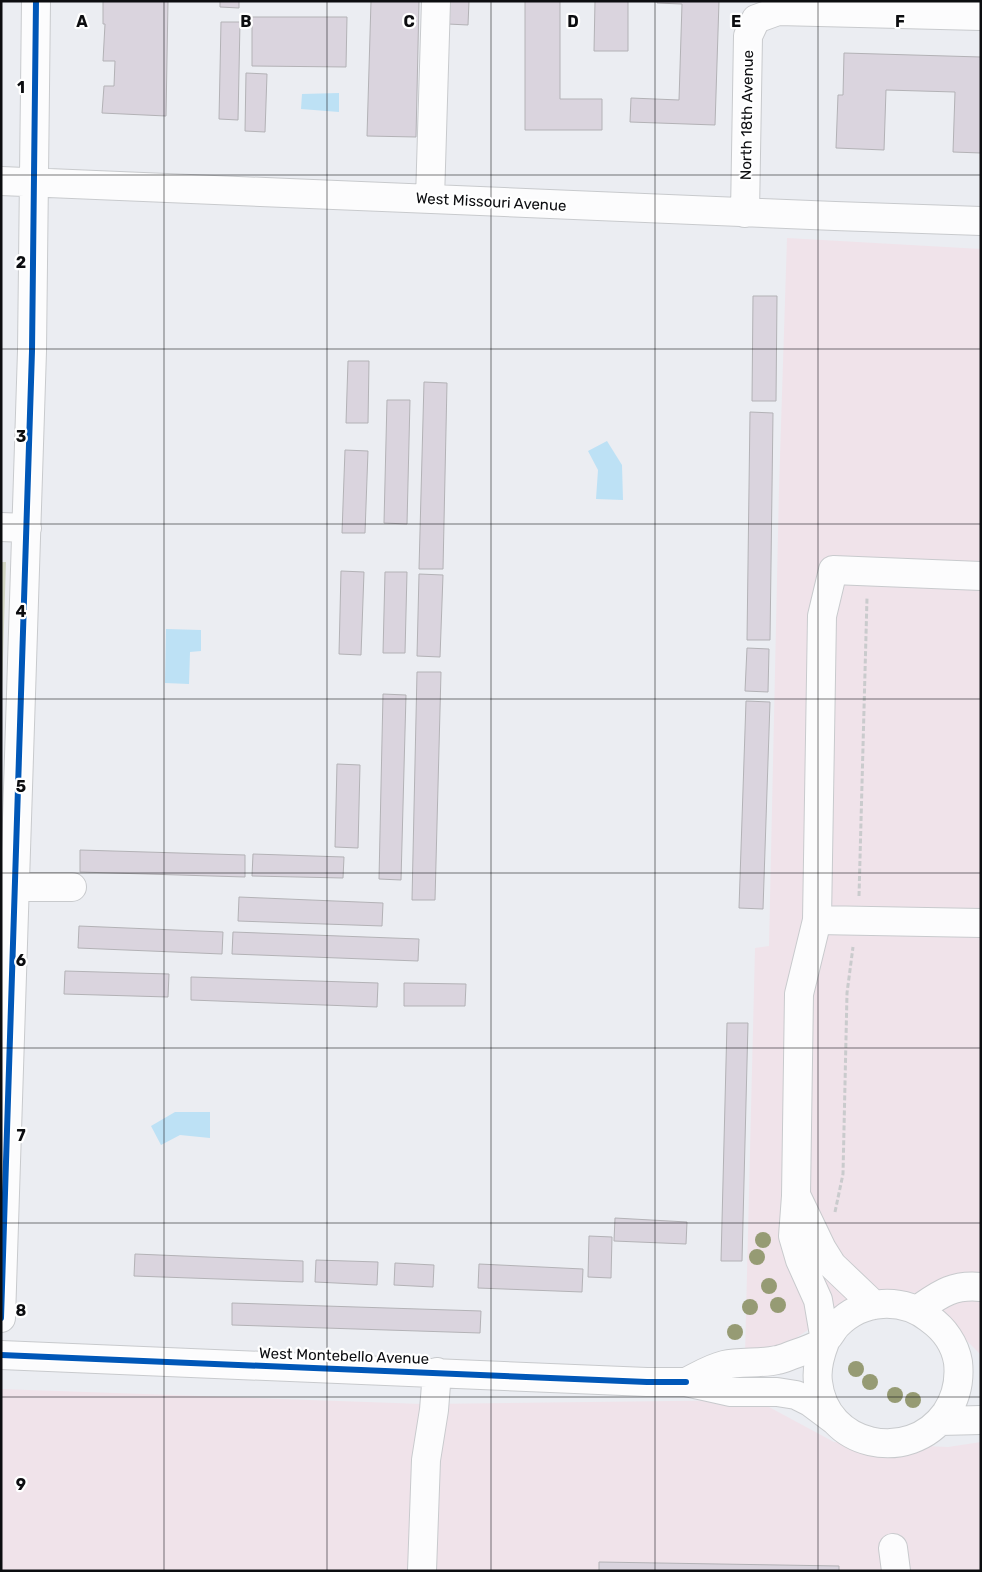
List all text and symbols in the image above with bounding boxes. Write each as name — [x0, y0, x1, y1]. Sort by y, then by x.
text: A — [76, 12, 88, 31]
text: B — [240, 12, 252, 31]
text: C — [403, 12, 415, 31]
text: D — [567, 12, 579, 31]
text: E — [731, 12, 741, 31]
text: F — [895, 12, 905, 31]
street label: North 18th Avenue — [737, 50, 757, 180]
text: 1 — [17, 78, 25, 97]
street label: West Missouri Avenue — [415, 189, 567, 215]
text: 2 — [16, 253, 26, 272]
text: 3 — [16, 427, 26, 446]
text: 4 — [16, 602, 27, 621]
text: 5 — [16, 777, 26, 796]
text: 6 — [16, 951, 26, 970]
text: 7 — [16, 1126, 26, 1145]
text: 8 — [16, 1301, 27, 1320]
street label: West Montebello Avenue — [259, 1344, 429, 1368]
text: 9 — [16, 1475, 26, 1494]

